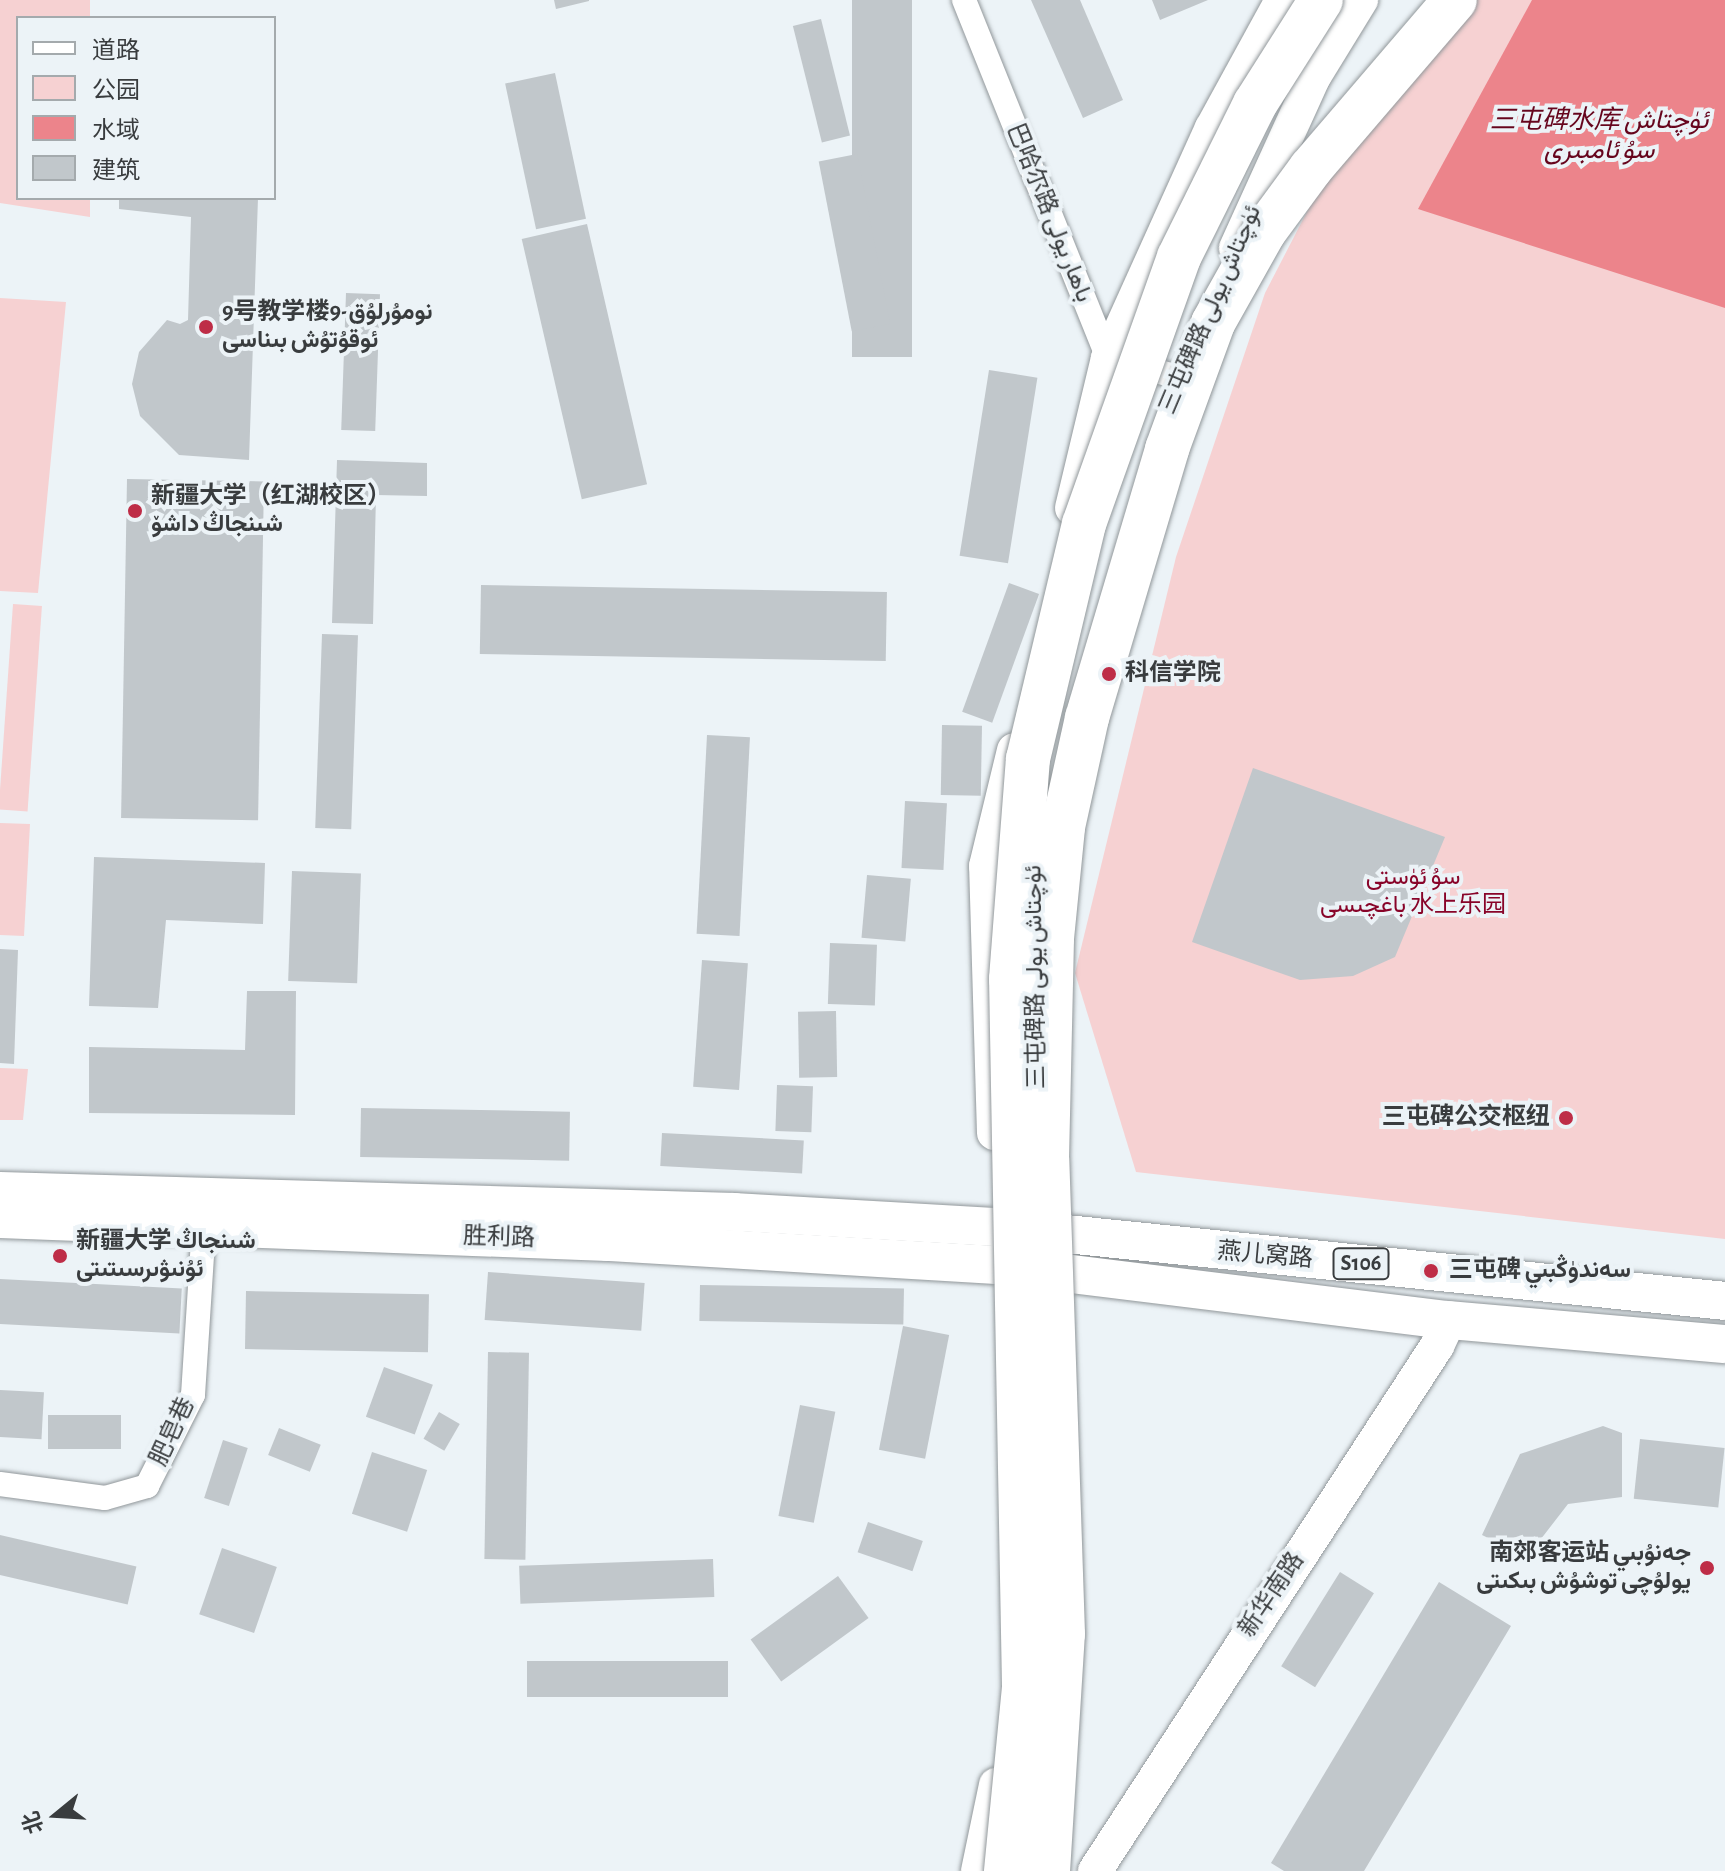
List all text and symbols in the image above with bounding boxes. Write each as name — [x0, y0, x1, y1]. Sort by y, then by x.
legend — [16, 16, 276, 200]
text: 道路 — [92, 39, 140, 63]
text: 公园 — [92, 79, 140, 103]
water label: 三屯碑水库 ئۈچتاش سۇ ئامبىرى — [1490, 105, 1708, 166]
text: 水域 — [92, 119, 140, 143]
street label: 巴哈尔路 باھار يولى — [1000, 119, 1098, 307]
text: 建筑 — [92, 159, 140, 183]
street label: 三屯碑路 ئۈچتاش يولى — [1154, 201, 1268, 419]
place label: 9号教学楼9-نومۇرلۇق ئوقۇتۇش بىناسى — [222, 299, 432, 355]
marker: 9号教学楼9-نومۇرلۇق ئوقۇتۇش بىناسى — [197, 318, 215, 336]
place label: 新疆大学（红湖校区） شىنجاڭ داشۆ — [151, 483, 391, 539]
marker: 新疆大学（红湖校区） شىنجاڭ داشۆ — [126, 502, 144, 520]
place label: 科信学院 — [1125, 660, 1221, 688]
marker: 科信学院 — [1100, 665, 1118, 683]
park label: سۇ ئۈستى باغچىسى 水上乐园 — [1320, 864, 1506, 920]
street label: 三屯碑路 ئۈچتاش يولى — [1020, 865, 1052, 1089]
place label: 三屯碑公交枢纽 — [1382, 1104, 1550, 1132]
marker: 三屯碑公交枢纽 — [1557, 1109, 1575, 1127]
street label: 胜利路 — [463, 1222, 535, 1254]
place label: 新疆大学 شىنجاڭ ئۇنىۋىرسىتىتى — [76, 1228, 256, 1284]
street label: 燕儿窝路 — [1216, 1237, 1314, 1275]
road number: S106 — [1331, 1246, 1391, 1282]
marker: 新疆大学 شىنجاڭ ئۇنىۋىرسىتىتى — [51, 1247, 69, 1265]
place label: 三屯碑 سەندۈڭبىي — [1449, 1257, 1631, 1285]
marker: 三屯碑 سەندۈڭبىي — [1420, 1260, 1442, 1282]
street label: 肥皂巷 — [145, 1393, 201, 1471]
place label: 南郊客运站 جەنۇبىي يولۇچى توشۇش بىكىتى — [1476, 1540, 1691, 1596]
street label: 新华南路 — [1233, 1547, 1311, 1643]
marker: 南郊客运站 جەنۇبىي يولۇچى توشۇش بىكىتى — [1698, 1559, 1716, 1577]
north arrow — [16, 1775, 96, 1855]
text: 北 — [19, 1809, 47, 1836]

